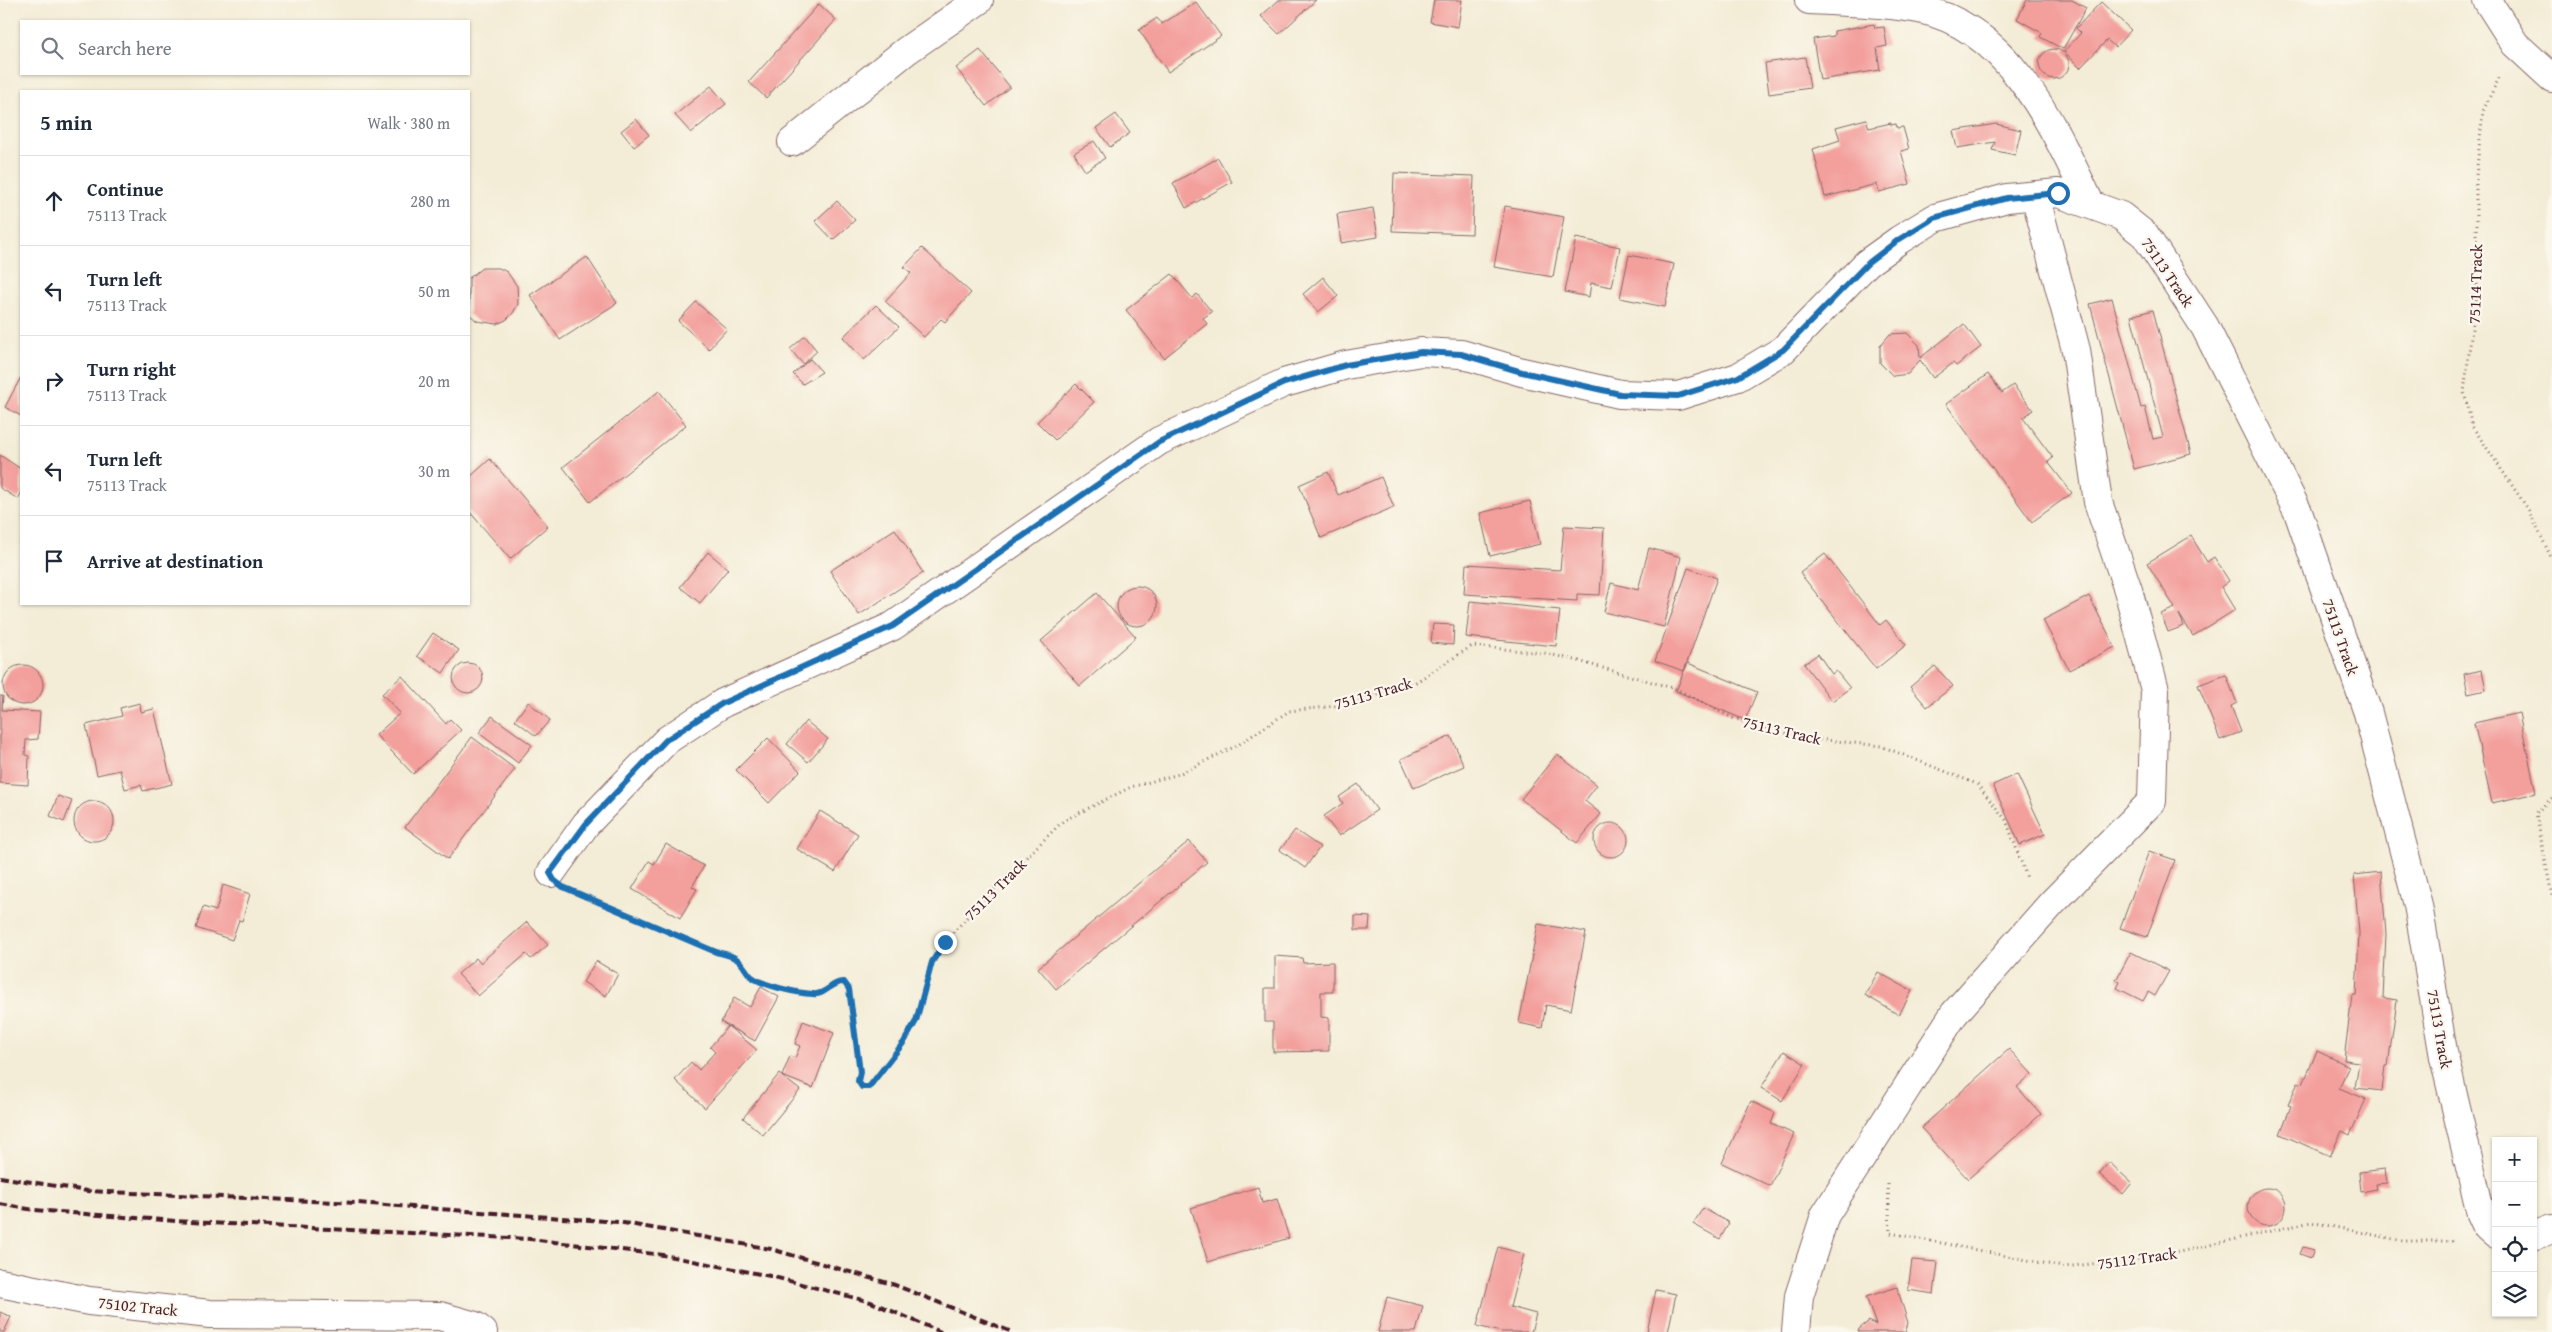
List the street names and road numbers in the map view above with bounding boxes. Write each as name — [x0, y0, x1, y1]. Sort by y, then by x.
street label: 75113 Track — [2136, 232, 2201, 313]
street label: 75114 Track — [2462, 243, 2488, 324]
street label: 75113 Track — [2317, 595, 2366, 680]
street label: 75113 Track — [1331, 670, 1416, 716]
street label: 75113 Track — [1740, 709, 1825, 751]
street label: 75113 Track — [958, 852, 1032, 926]
street label: 75113 Track — [2421, 988, 2459, 1071]
street label: 75112 Track — [2096, 1240, 2179, 1275]
street label: 75102 Track — [97, 1290, 180, 1322]

